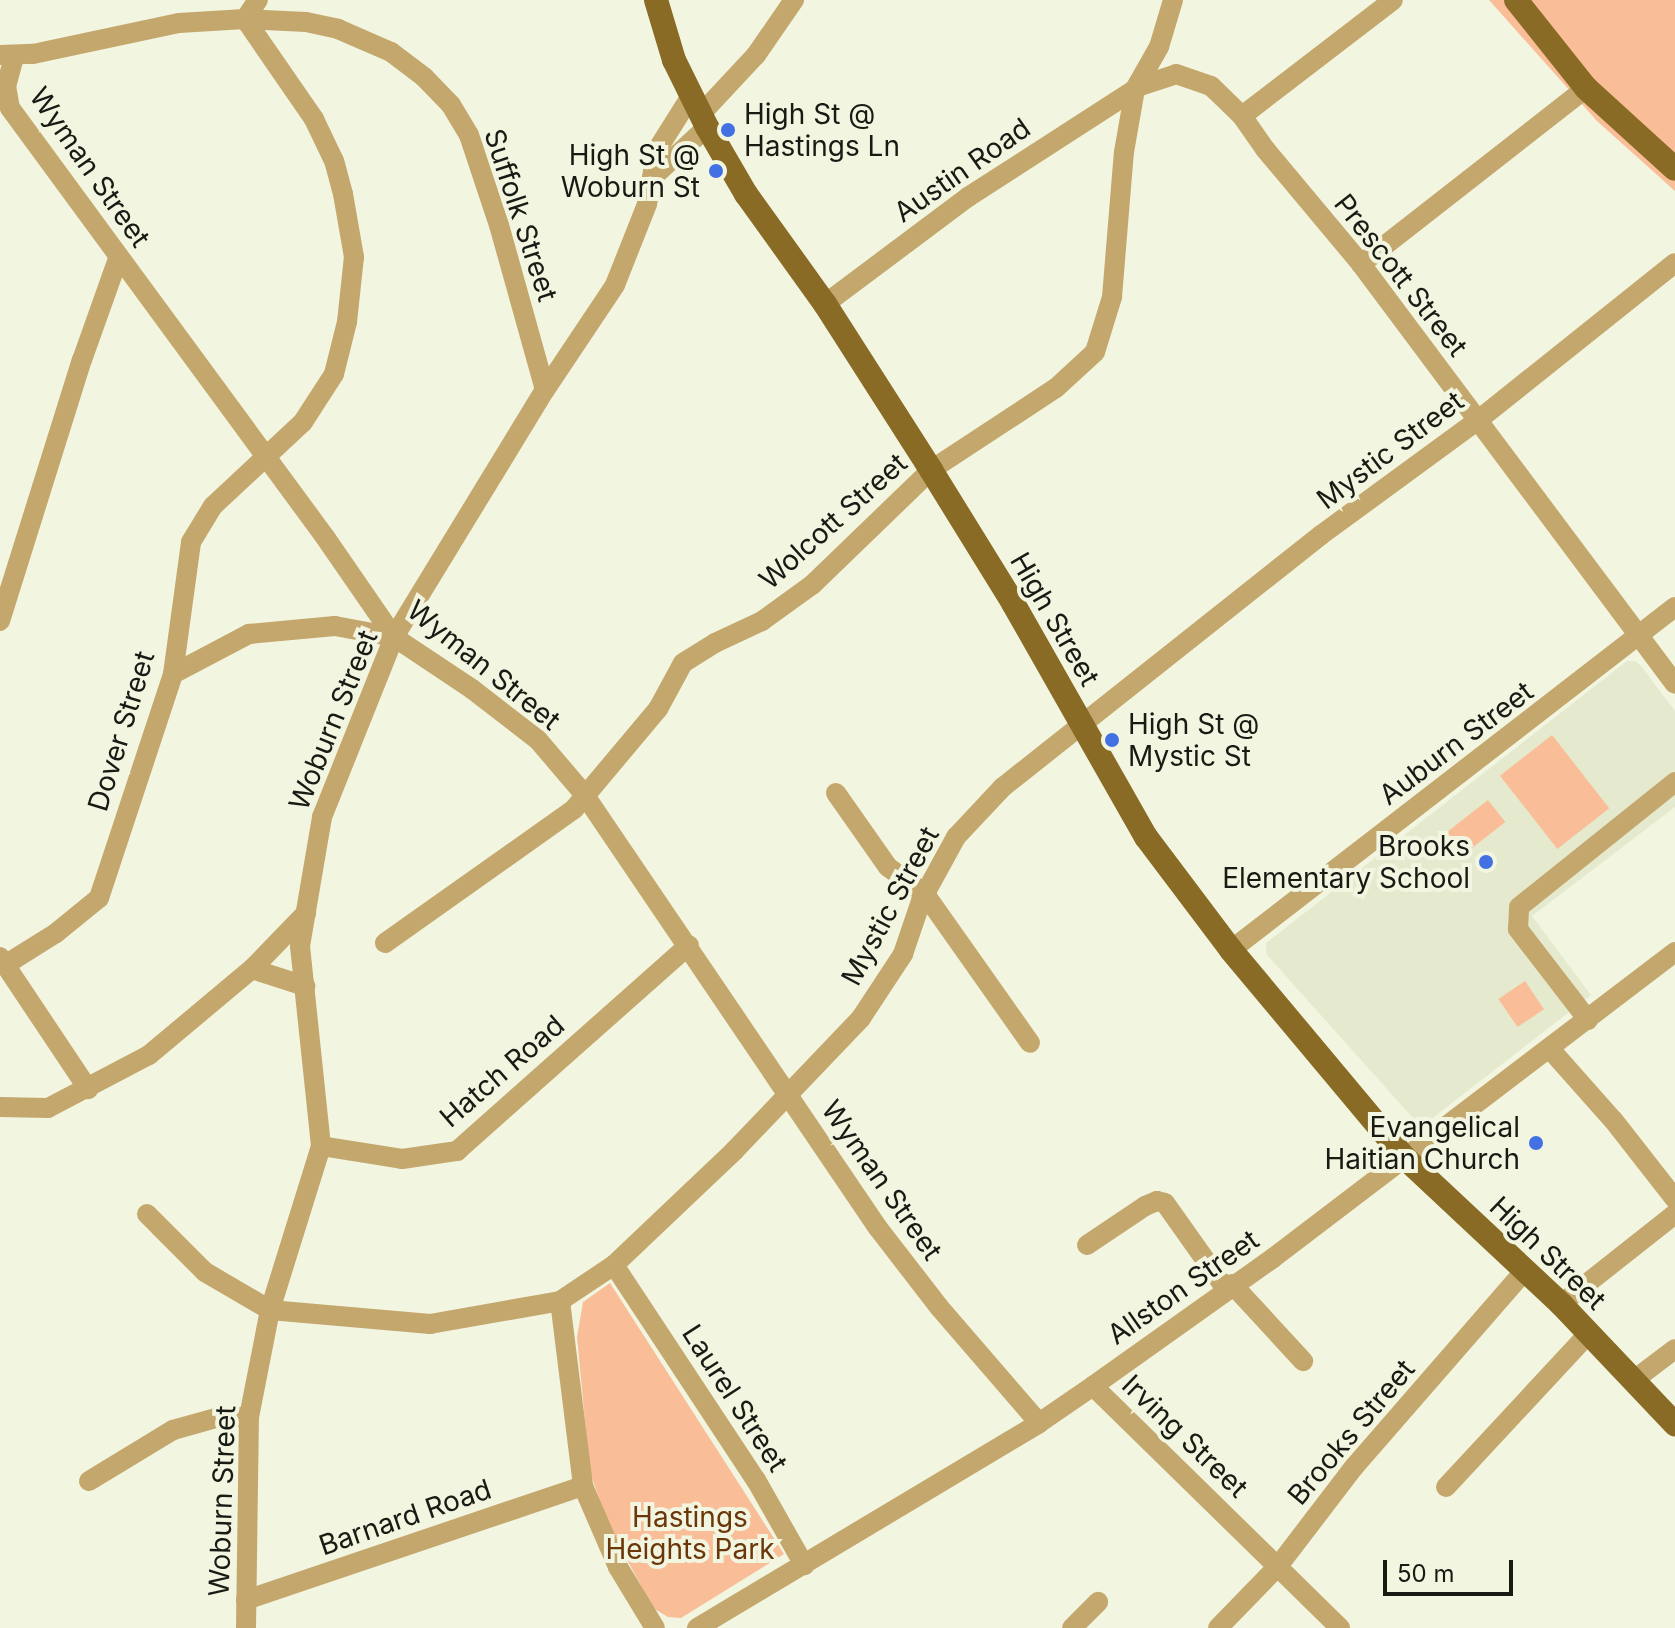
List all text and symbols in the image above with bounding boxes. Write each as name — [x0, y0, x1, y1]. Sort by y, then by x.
street label: Wyman Street — [23, 81, 157, 253]
place label: High St @ Hastings Ln — [744, 97, 900, 163]
street label: Austin Road — [887, 111, 1037, 229]
marker: High St @ Hastings Ln — [719, 121, 737, 139]
street label: Suffolk Street — [477, 125, 565, 305]
place label: High St @ Woburn St — [561, 138, 700, 204]
marker: High St @ Woburn St — [707, 162, 725, 180]
street label: Prescott Street — [1327, 187, 1475, 363]
street label: Mystic Street — [1310, 384, 1470, 516]
street label: Wolcott Street — [752, 446, 914, 596]
street label: High Street — [1003, 546, 1107, 692]
street label: Wyman Street — [401, 593, 567, 737]
street label: Woburn Street — [282, 625, 384, 815]
street label: Dover Street — [81, 647, 161, 815]
street label: Auburn Street — [1372, 674, 1540, 812]
place label: High St @ Mystic St — [1128, 707, 1259, 773]
marker: High St @ Mystic St — [1103, 731, 1121, 749]
street label: Mystic Street — [834, 821, 946, 991]
place label: Brooks Elementary School — [1222, 829, 1470, 895]
marker: Brooks Elementary School — [1477, 853, 1495, 871]
street label: Hatch Road — [433, 1008, 571, 1134]
street label: Wyman Street — [815, 1094, 949, 1266]
place label: Evangelical Haitian Church — [1324, 1110, 1520, 1176]
marker: Evangelical Haitian Church — [1527, 1134, 1545, 1152]
street label: High Street — [1483, 1189, 1613, 1317]
street label: Allston Street — [1101, 1223, 1265, 1351]
street label: Laurel Street — [675, 1318, 795, 1478]
street label: Brooks Street — [1281, 1353, 1421, 1511]
street label: Irving Street — [1115, 1368, 1255, 1504]
street label: Woburn Street — [202, 1405, 242, 1597]
street label: Barnard Road — [314, 1472, 496, 1562]
park label: Hastings Heights Park — [605, 1500, 775, 1566]
scale bar — [1387, 1544, 1517, 1594]
text: 50 m — [1397, 1559, 1455, 1588]

